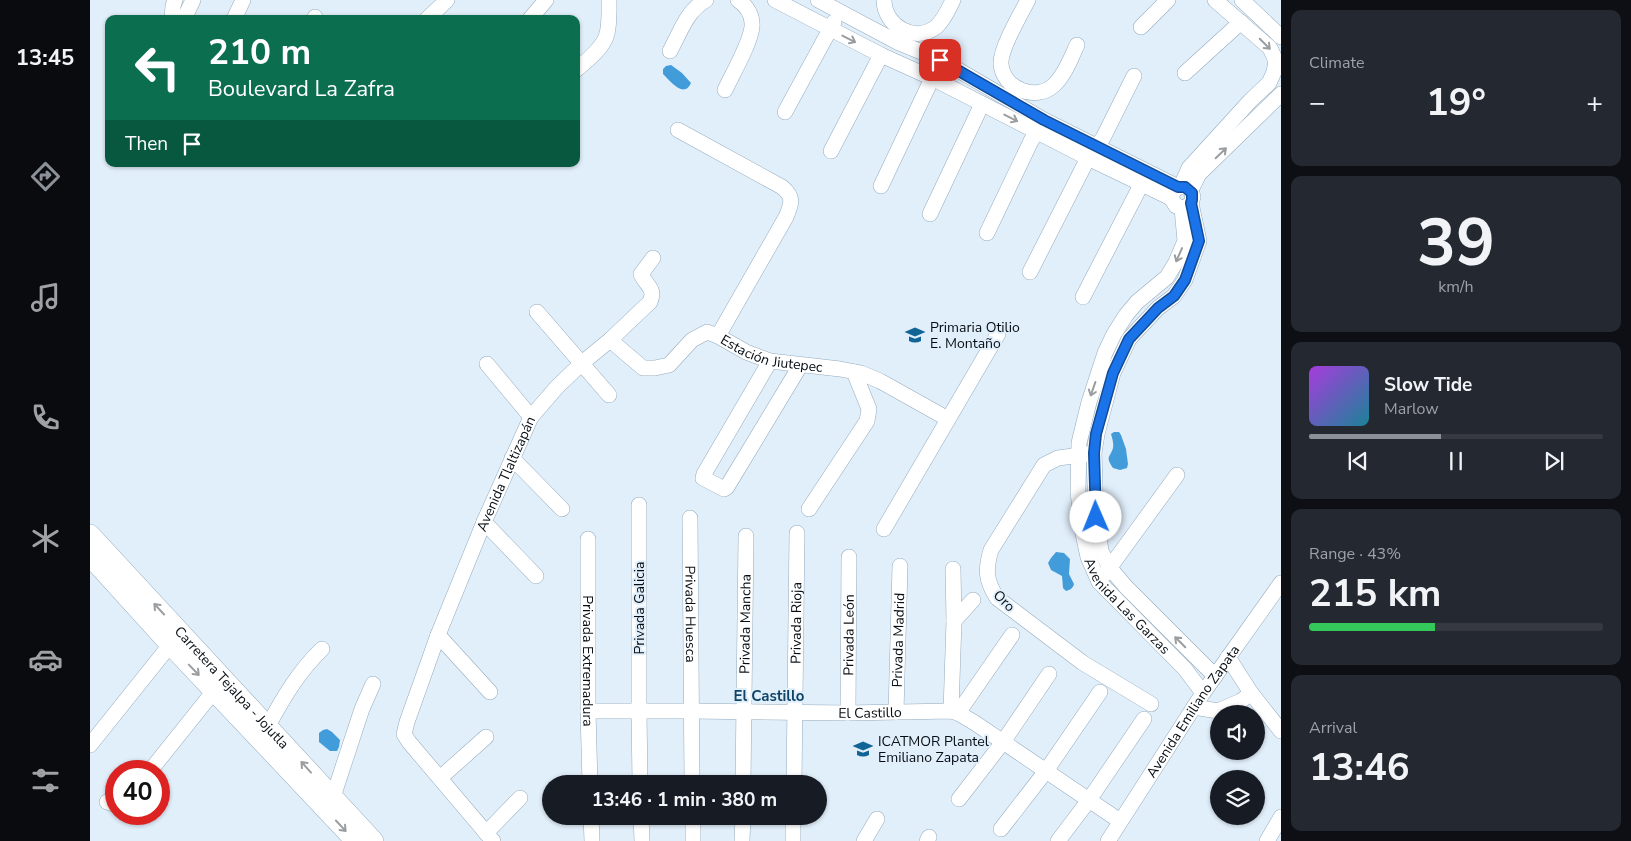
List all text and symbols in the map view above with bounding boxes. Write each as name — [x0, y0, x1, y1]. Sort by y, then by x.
text: 210 m — [208, 29, 311, 76]
icon: left — [125, 35, 190, 100]
one-way arrow — [841, 35, 856, 44]
one-way arrow — [1259, 38, 1271, 50]
pin — [919, 39, 961, 81]
text: 13:45 — [16, 43, 74, 73]
icon: arrive — [926, 46, 954, 74]
text: Climate — [1309, 52, 1364, 74]
text: Boulevard La Zafra — [208, 74, 395, 104]
text: 19° — [1426, 77, 1486, 128]
text: − — [1309, 84, 1326, 122]
text: + — [1586, 84, 1603, 122]
one-way arrow — [1003, 113, 1018, 123]
icon: arrive — [178, 130, 206, 158]
text: Then — [125, 131, 168, 157]
one-way arrow — [1214, 147, 1227, 159]
icon: directions — [28, 159, 63, 194]
text: 39 — [1417, 199, 1495, 288]
one-way arrow — [1174, 247, 1184, 262]
text: km/h — [1438, 276, 1474, 298]
icon: music — [28, 280, 63, 315]
place label: Primaria Otilio E. Montaño — [930, 318, 1020, 353]
school or university icon: Primaria Otilio E. Montaño — [904, 324, 926, 346]
street label: Estación Jiutepec — [717, 330, 824, 377]
text: Slow Tide — [1384, 372, 1472, 398]
one-way arrow — [1088, 381, 1097, 396]
text: Marlow — [1384, 398, 1439, 420]
icon: phone — [28, 400, 63, 435]
street label: Avenida Tlaltizapán — [472, 413, 540, 534]
icon: previous — [1344, 447, 1372, 475]
icon: pause — [1442, 447, 1470, 475]
icon: next — [1540, 447, 1568, 475]
position arrow — [1069, 490, 1121, 542]
icon: climate — [28, 521, 63, 556]
text: Range · 43% — [1309, 543, 1401, 565]
street label: Avenida Las Garzas — [1080, 555, 1175, 658]
street label: Privada Galicia — [630, 562, 649, 654]
street label: Privada Huesca — [681, 565, 701, 663]
text: 215 km — [1309, 568, 1441, 619]
street label: Privada Mancha — [735, 574, 755, 674]
street label: Privada Rioja — [786, 582, 806, 664]
street label: Oro — [989, 586, 1019, 616]
street label: Privada Madrid — [887, 592, 909, 688]
street label: Privada León — [839, 594, 858, 676]
street label: Privada Extremadura — [579, 595, 598, 727]
one-way arrow — [153, 602, 165, 615]
street label: Carretera Tejalpa - Jojutla — [170, 622, 293, 753]
one-way arrow — [1174, 636, 1186, 648]
street label: Avenida Emiliano Zapata — [1142, 641, 1244, 781]
icon: car — [28, 642, 63, 677]
one-way arrow — [188, 664, 200, 676]
district label: El Castillo — [734, 686, 805, 706]
street label: El Castillo — [838, 702, 902, 723]
map controls — [1210, 705, 1265, 825]
button: sound — [1210, 705, 1265, 760]
text: Arrival — [1309, 717, 1357, 739]
place label: ICATMOR Plantel Emiliano Zapata — [878, 732, 990, 767]
school or university icon: ICATMOR Plantel Emiliano Zapata — [852, 738, 874, 760]
text: 13:46 — [1309, 742, 1410, 793]
speed limit sign: 40 — [105, 760, 170, 825]
one-way arrow — [300, 760, 311, 773]
icon: filters — [28, 763, 63, 798]
button: layers — [1210, 770, 1265, 825]
text: 13:46 · 1 min · 380 m — [592, 787, 777, 813]
one-way arrow — [335, 820, 347, 833]

